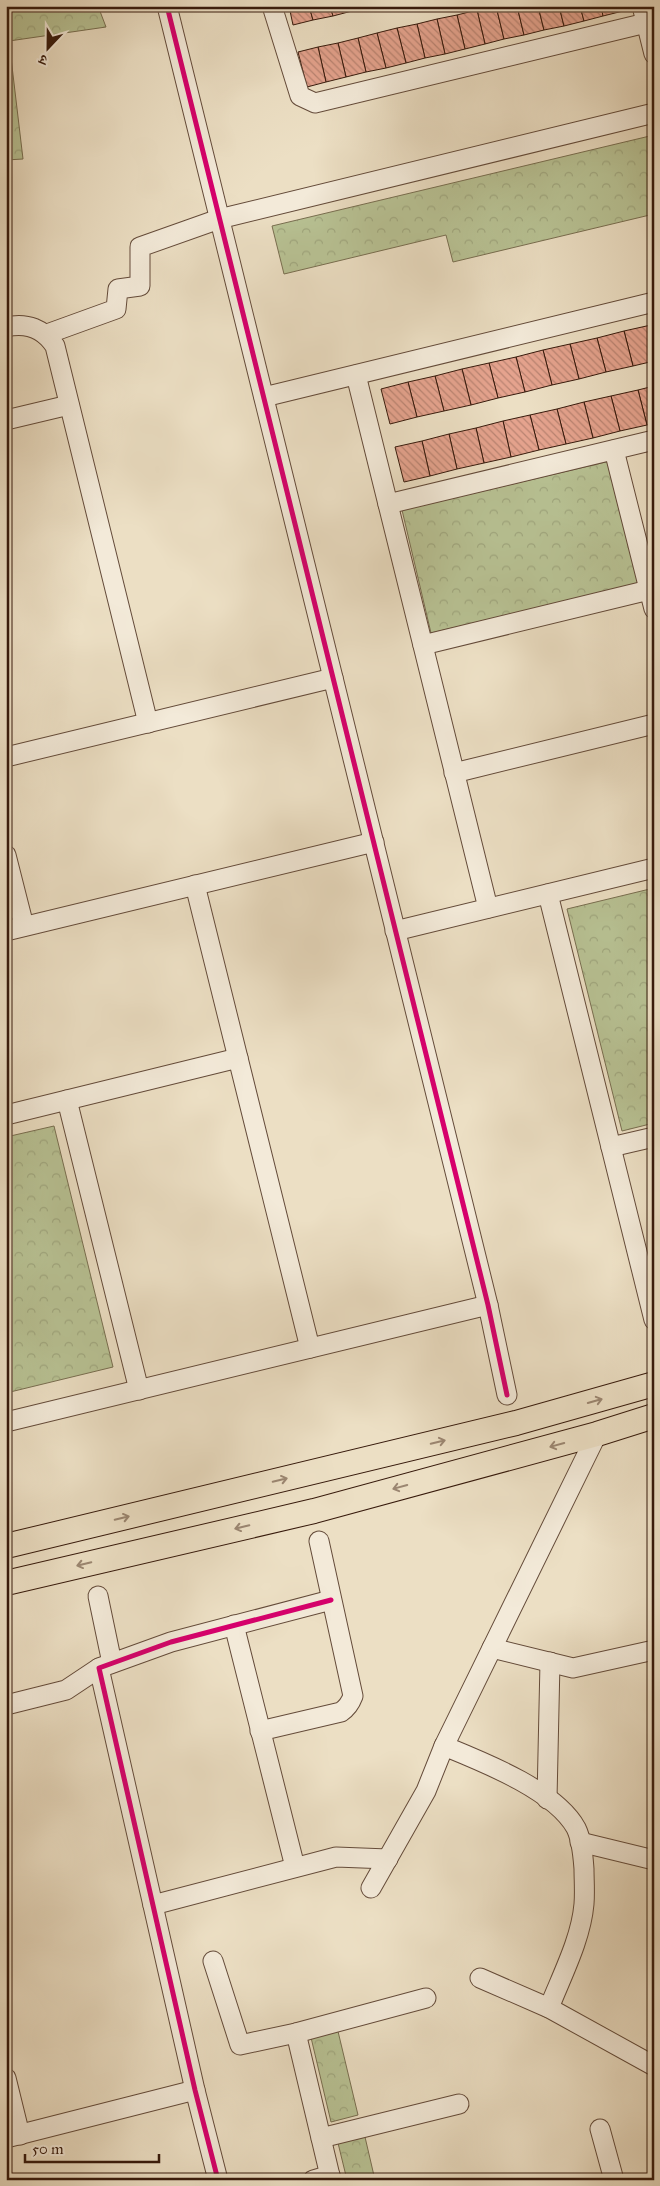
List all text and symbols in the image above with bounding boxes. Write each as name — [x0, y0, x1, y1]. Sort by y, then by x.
north arrow — [22, 22, 72, 72]
text: उ — [36, 50, 51, 69]
one-way arrow — [586, 1396, 602, 1405]
one-way arrow — [429, 1437, 445, 1446]
one-way arrow — [549, 1441, 565, 1450]
one-way arrow — [271, 1475, 287, 1484]
one-way arrow — [392, 1483, 408, 1493]
one-way arrow — [113, 1513, 129, 1522]
one-way arrow — [235, 1523, 251, 1532]
one-way arrow — [77, 1560, 93, 1569]
scale bar — [25, 2131, 159, 2163]
text: 50 m — [32, 2140, 64, 2158]

